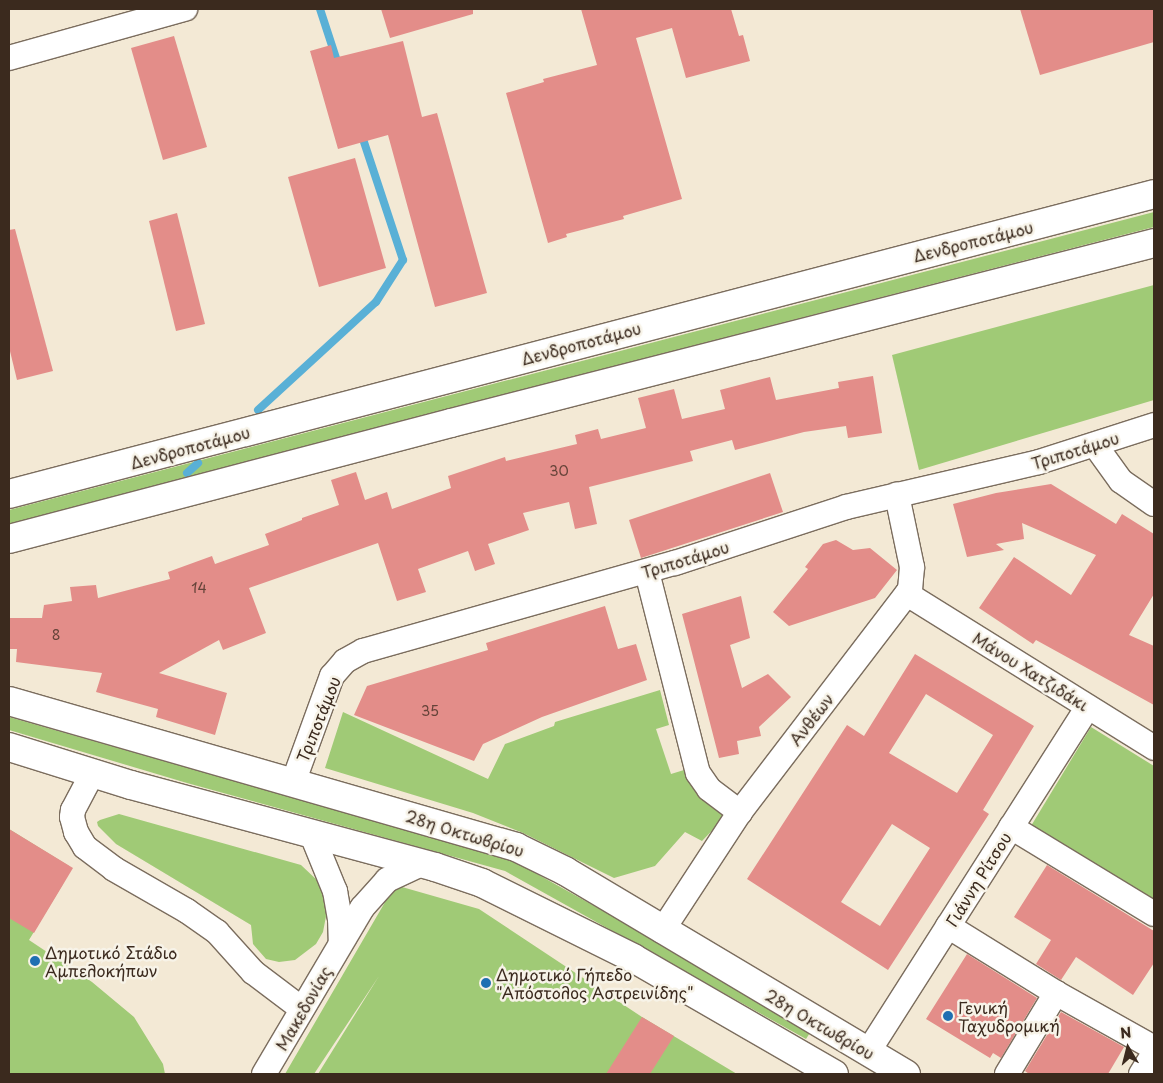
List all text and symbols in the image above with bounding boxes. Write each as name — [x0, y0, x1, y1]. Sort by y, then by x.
street label: Δενδροποτάμου — [911, 217, 1035, 265]
street label: Δενδροποτάμου — [519, 318, 643, 368]
street label: Δενδροποτάμου — [128, 422, 252, 472]
street label: Τριποτάμου — [1029, 428, 1121, 472]
house number: 30 — [549, 463, 569, 479]
street label: Τριποτάμου — [639, 537, 731, 581]
house number: 14 — [191, 580, 207, 596]
house number: 8 — [52, 627, 60, 643]
street label: Μάνου Χατζιδάκι — [969, 628, 1093, 714]
street label: Τριποτάμου — [292, 673, 344, 765]
street label: Ανθέων — [785, 689, 837, 749]
house number: 35 — [421, 703, 439, 719]
street label: 28η Οκτωβρίου — [403, 806, 527, 860]
street label: Γιάννη Ρίτσου — [941, 828, 1015, 930]
place label: Δημοτικό Στάδιο Αμπελοκήπων — [45, 942, 177, 980]
marker: Δημοτικό Στάδιο Αμπελοκήπων — [29, 955, 41, 967]
street label: Μακεδονίας — [271, 962, 335, 1054]
place label: Δημοτικό Γήπεδο "Απόστολος Αστρεινίδης" — [496, 964, 694, 1002]
marker: Δημοτικό Γήπεδο "Απόστολος Αστρεινίδης" — [480, 977, 492, 989]
street label: 28η Οκτωβρίου — [762, 985, 878, 1063]
place label: Γενική Ταχυδρομική — [958, 997, 1060, 1035]
marker: Γενική Ταχυδρομική — [942, 1010, 954, 1022]
text: N — [1119, 1021, 1133, 1044]
north arrow — [1103, 1023, 1153, 1073]

